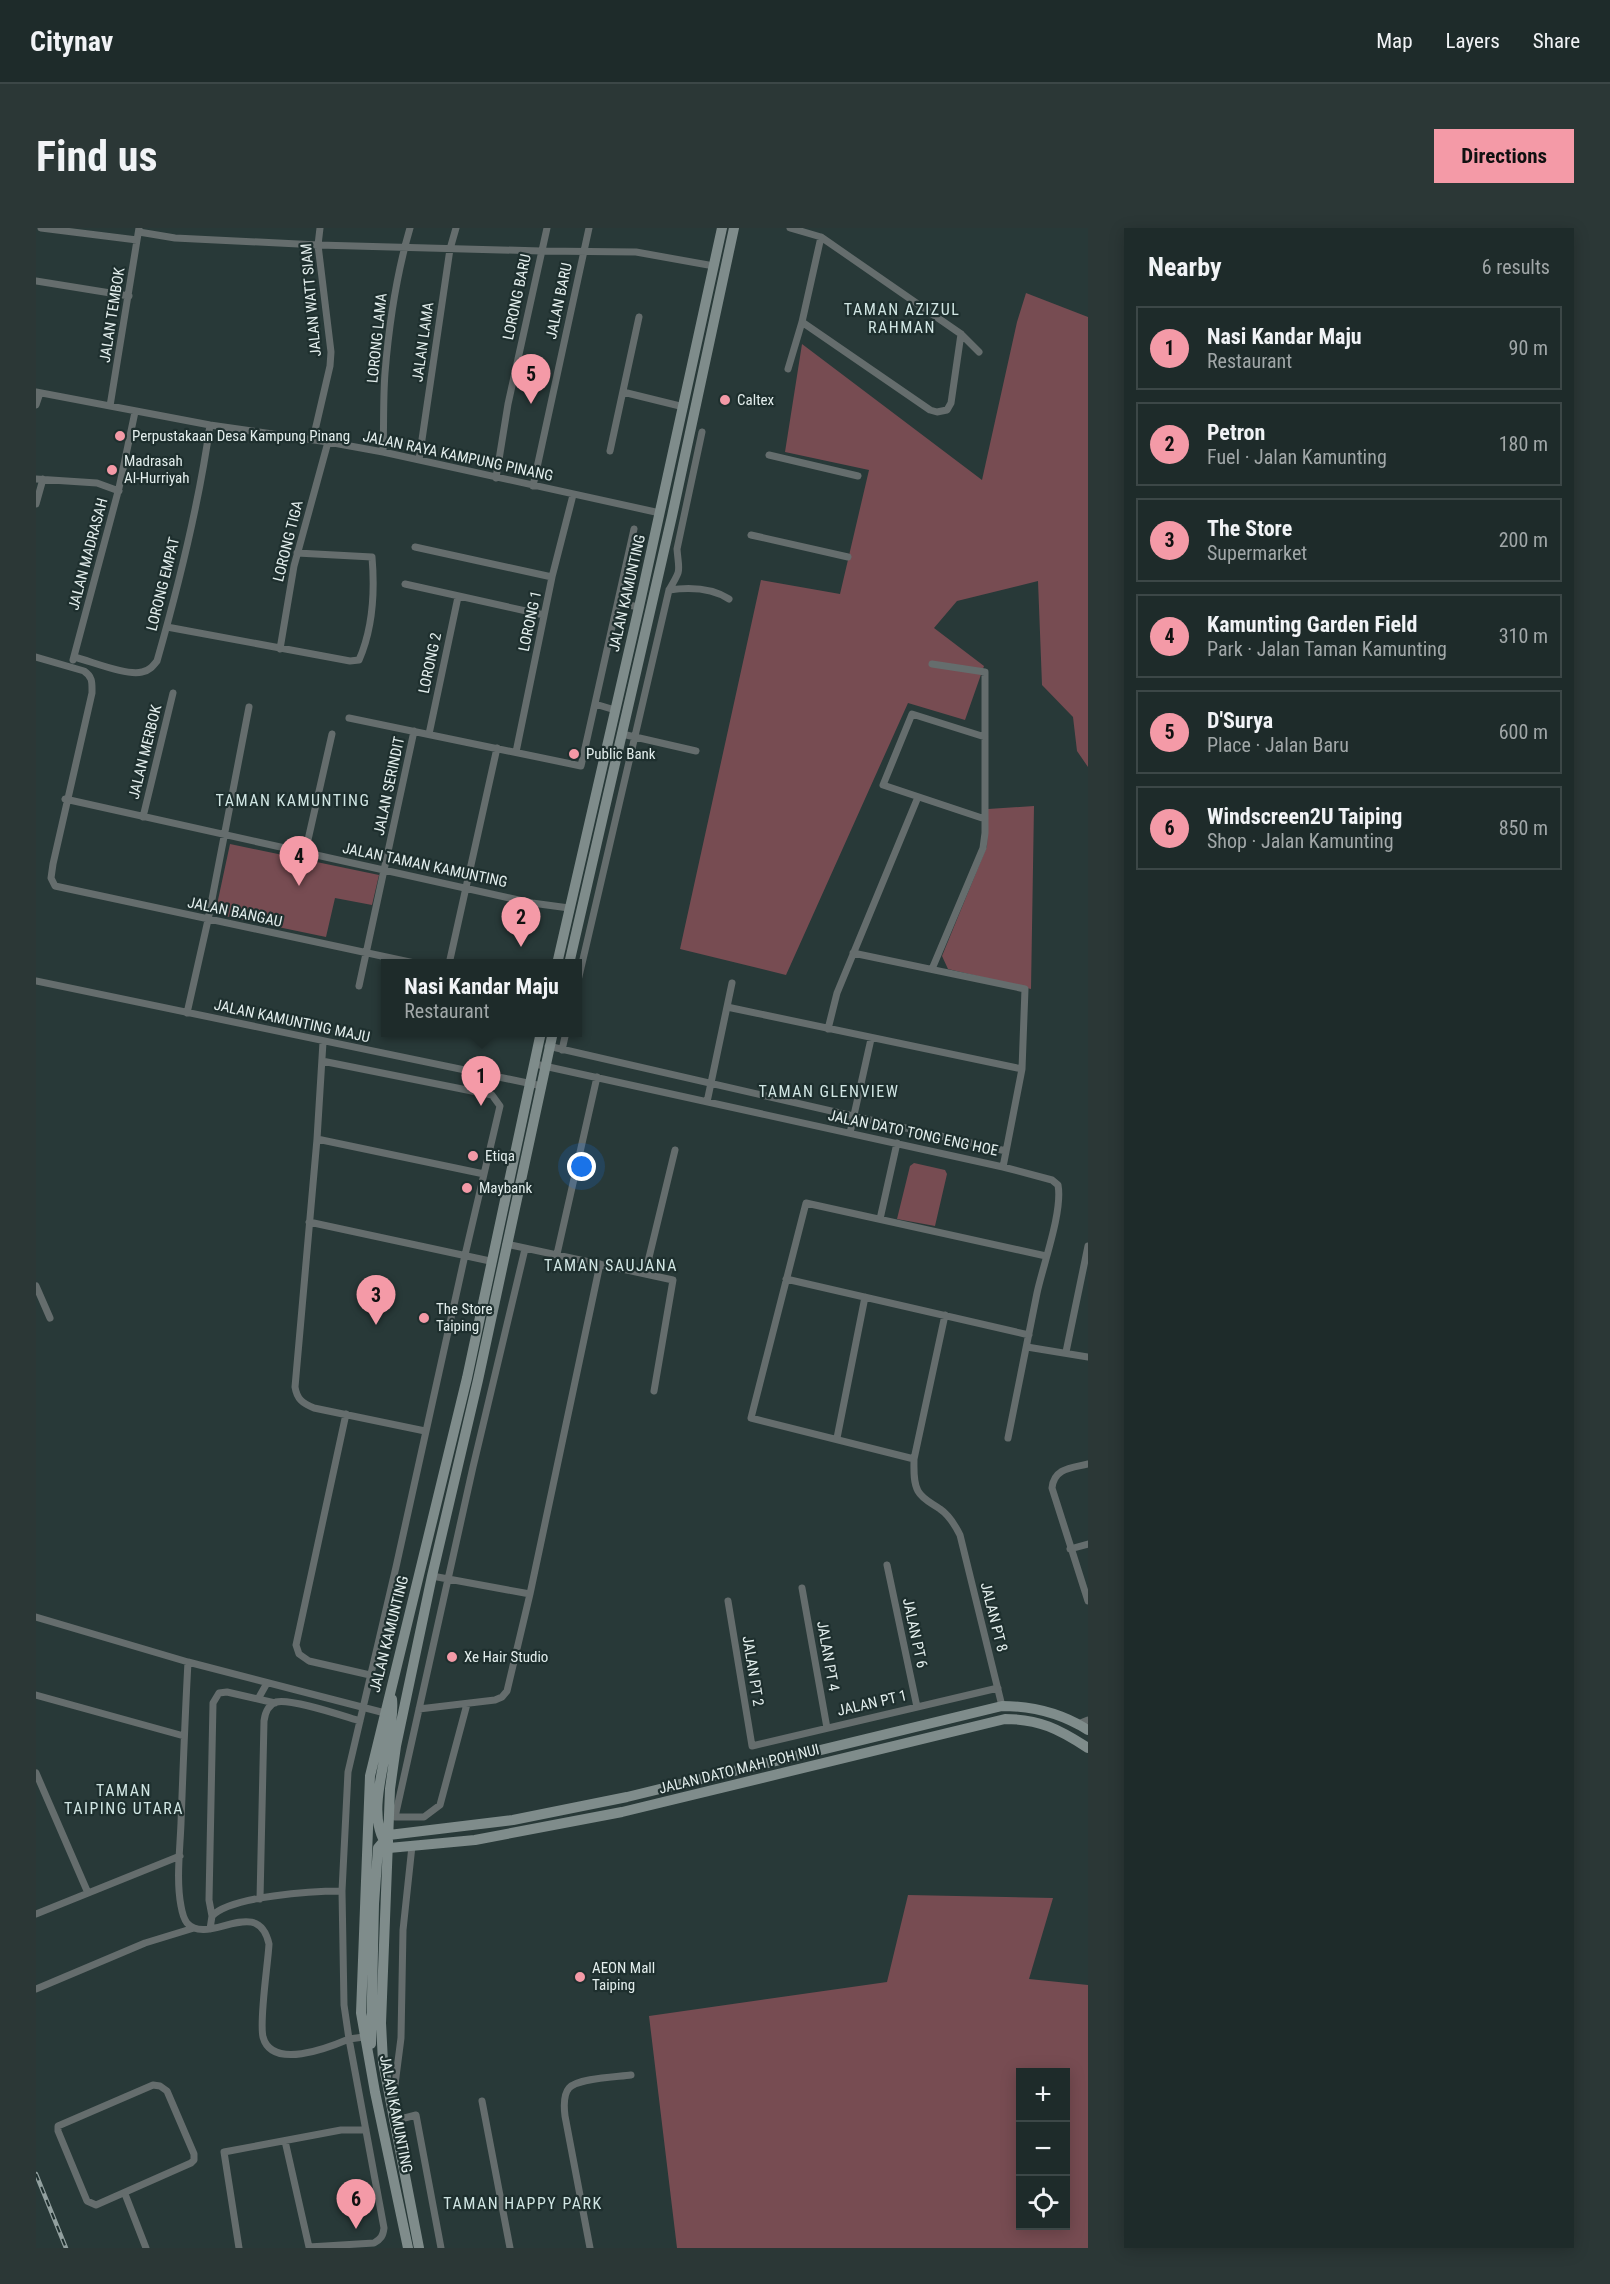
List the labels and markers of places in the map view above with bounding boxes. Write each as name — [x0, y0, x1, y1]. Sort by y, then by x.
pin: 5 — [512, 354, 550, 404]
place label: Caltex — [737, 391, 775, 409]
marker: Caltex — [718, 393, 732, 407]
place label: Perpustakaan Desa Kampung Pinang — [132, 427, 350, 445]
marker: Perpustakaan Desa Kampung Pinang — [113, 429, 127, 443]
place label: Madrasah Al-Hurriyah — [124, 452, 190, 487]
marker: Madrasah Al-Hurriyah — [105, 463, 119, 477]
place label: Public Bank — [586, 745, 656, 763]
marker: Public Bank — [567, 747, 581, 761]
pin: 4 — [280, 836, 318, 886]
pin: 2 — [502, 898, 540, 947]
pin: 1 — [462, 1056, 500, 1106]
place label: Etiqa — [485, 1147, 515, 1165]
marker: Etiqa — [466, 1149, 480, 1163]
place label: Maybank — [479, 1179, 533, 1197]
marker: Maybank — [460, 1181, 474, 1195]
pin: 3 — [356, 1276, 396, 1325]
place label: The Store Taiping — [436, 1300, 493, 1335]
marker: The Store Taiping — [417, 1311, 431, 1325]
place label: Xe Hair Studio — [464, 1648, 548, 1666]
marker: Xe Hair Studio — [445, 1650, 459, 1664]
place label: AEON Mall Taiping — [592, 1959, 655, 1994]
marker: AEON Mall Taiping — [573, 1970, 587, 1984]
pin: 6 — [336, 2180, 376, 2229]

